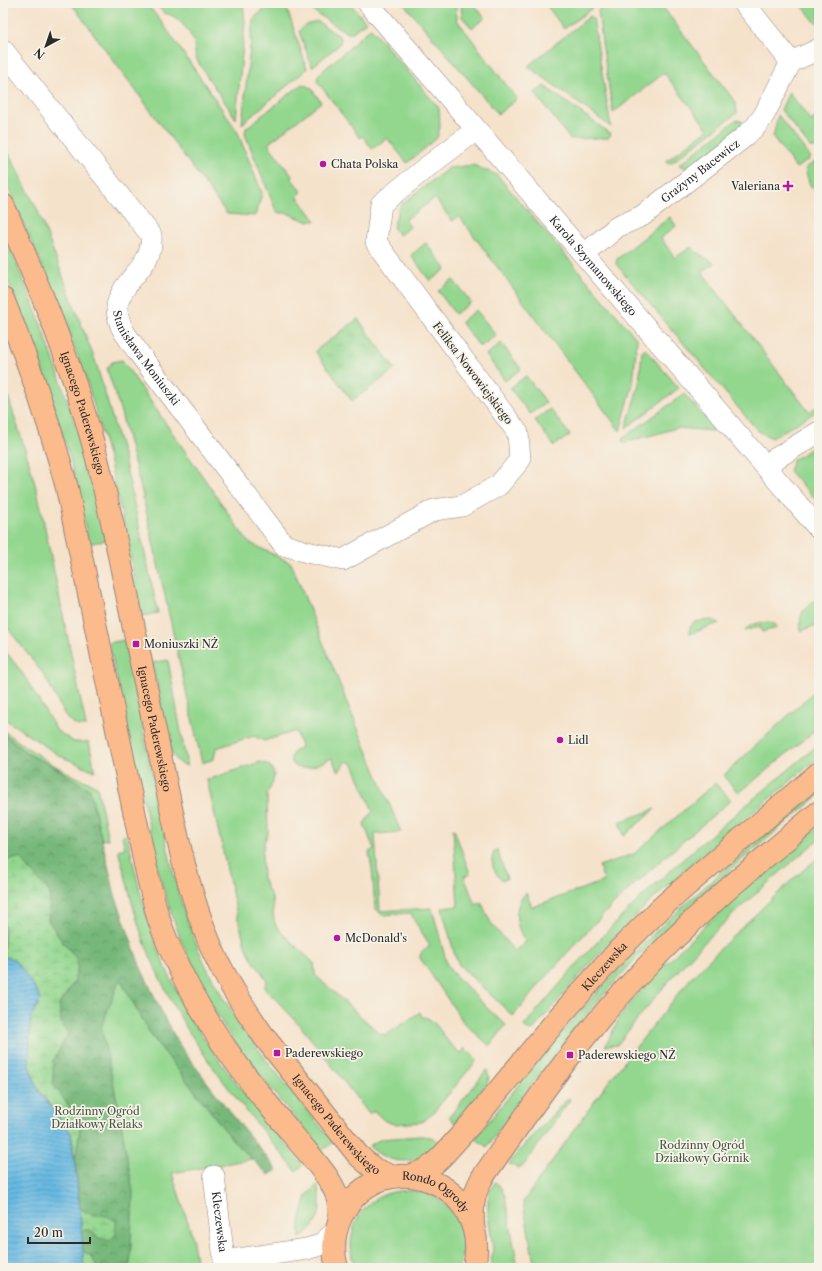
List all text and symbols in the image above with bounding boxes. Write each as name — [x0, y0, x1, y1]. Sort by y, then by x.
north arrow — [26, 26, 66, 66]
text: N — [31, 45, 48, 62]
street label: Grażyny Bacewicz — [658, 136, 742, 206]
place label: Chata Polska — [331, 157, 399, 171]
marker: Chata Polska — [318, 159, 328, 169]
place label: Valeriana — [730, 179, 780, 193]
marker: Valeriana — [783, 181, 793, 191]
street label: Karola Szymanowskiego — [546, 213, 640, 319]
street label: Stanisława Moniuszki — [110, 309, 183, 409]
street label: Feliksa Nowowiejskiego — [430, 319, 516, 427]
street label: Ignacego Paderewskiego — [57, 349, 108, 476]
place label: Moniuszki NŻ — [144, 636, 218, 651]
marker: Moniuszki NŻ — [131, 639, 141, 649]
street label: Ignacego Paderewskiego — [135, 665, 174, 793]
place label: Lidl — [568, 733, 589, 747]
marker: Lidl — [555, 735, 565, 745]
place label: McDonald's — [345, 931, 407, 945]
marker: McDonald's — [332, 933, 342, 943]
street label: Kleczewska — [579, 939, 630, 994]
place label: Paderewskiego — [285, 1046, 364, 1060]
place label: Paderewskiego NŻ — [578, 1047, 676, 1062]
marker: Paderewskiego — [272, 1048, 282, 1058]
marker: Paderewskiego NŻ — [565, 1050, 575, 1060]
street label: Ignacego Paderewskiego — [289, 1071, 382, 1178]
park label: Rodzinny Ogród Działkowy Relaks — [51, 1104, 143, 1131]
park label: Rodzinny Ogród Działkowy Górnik — [655, 1138, 750, 1165]
street label: Rondo Ogrody — [402, 1169, 473, 1216]
street label: Kleczewska — [209, 1191, 230, 1253]
scale bar — [28, 1219, 90, 1245]
text: 20 m — [34, 1225, 63, 1240]

